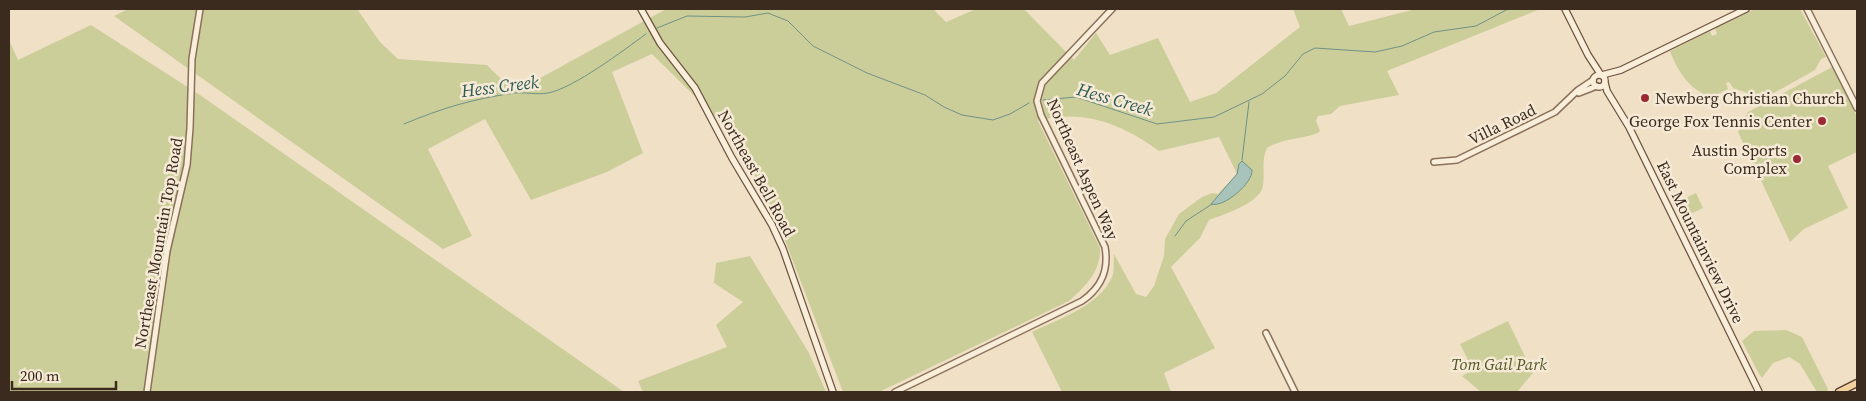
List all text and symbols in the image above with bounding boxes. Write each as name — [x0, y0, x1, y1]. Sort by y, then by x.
water label: Hess Creek — [459, 69, 541, 103]
water label: Hess Creek — [1073, 76, 1156, 122]
place label: Newberg Christian Church — [1655, 87, 1845, 109]
marker: Newberg Christian Church — [1639, 92, 1651, 104]
street label: Northeast Aspen Way — [1042, 95, 1124, 244]
street label: Villa Road — [1465, 98, 1539, 150]
street label: Northeast Bell Road — [713, 106, 801, 240]
place label: George Fox Tennis Center — [1629, 110, 1812, 132]
marker: George Fox Tennis Center — [1816, 115, 1828, 127]
street label: Northeast Mountain Top Road — [129, 136, 187, 350]
place label: Austin Sports Complex — [1692, 139, 1788, 179]
marker: Austin Sports Complex — [1791, 153, 1803, 165]
street label: East Mountainview Drive — [1652, 157, 1750, 327]
park label: Tom Gail Park — [1451, 353, 1547, 375]
scale bar — [12, 358, 116, 390]
text: 200 m — [20, 365, 60, 386]

